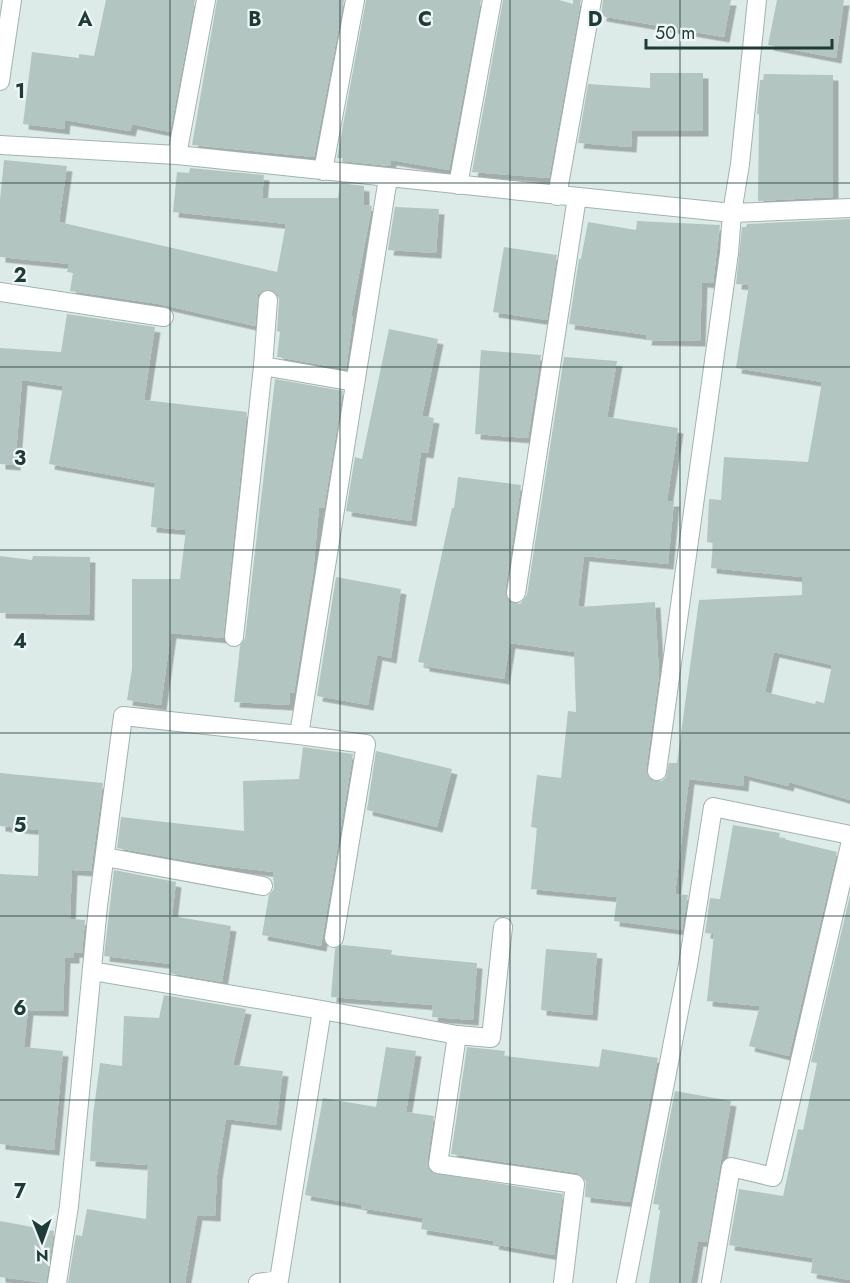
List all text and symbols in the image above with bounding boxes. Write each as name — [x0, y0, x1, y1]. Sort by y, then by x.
text: A — [77, 5, 93, 34]
text: B — [248, 5, 262, 34]
text: C — [418, 5, 432, 34]
text: D — [588, 5, 602, 34]
scale bar — [646, 12, 832, 50]
text: 50 m — [655, 20, 695, 46]
text: 1 — [15, 77, 25, 106]
text: 2 — [13, 261, 27, 290]
text: 3 — [14, 444, 26, 473]
text: 4 — [13, 627, 27, 656]
text: 5 — [14, 811, 27, 840]
text: 6 — [13, 994, 27, 1023]
text: 7 — [14, 1177, 27, 1206]
north arrow — [12, 1211, 72, 1271]
text: N — [36, 1244, 49, 1267]

